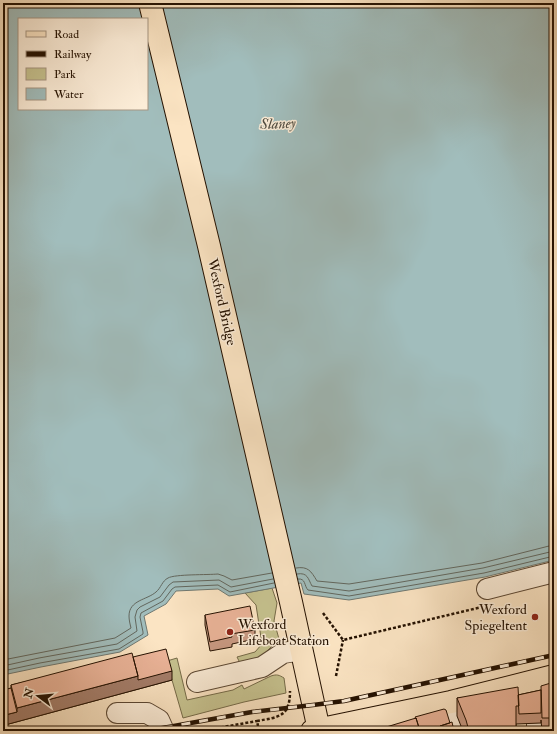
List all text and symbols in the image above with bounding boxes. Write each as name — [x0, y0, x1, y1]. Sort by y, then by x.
legend — [18, 18, 148, 110]
text: Road — [54, 27, 79, 42]
text: Railway — [54, 47, 92, 62]
text: Park — [54, 67, 76, 82]
text: Water — [53, 87, 84, 102]
water label: Slaney — [259, 114, 297, 134]
street label: Wexford Bridge — [204, 256, 240, 347]
place label: Wexford Spiegeltent — [464, 601, 527, 635]
marker: Wexford Spiegeltent — [530, 612, 540, 622]
place label: Wexford Lifeboat Station — [237, 616, 329, 649]
marker: Wexford Lifeboat Station — [225, 627, 235, 637]
north arrow — [18, 676, 58, 716]
text: N — [21, 686, 37, 701]

